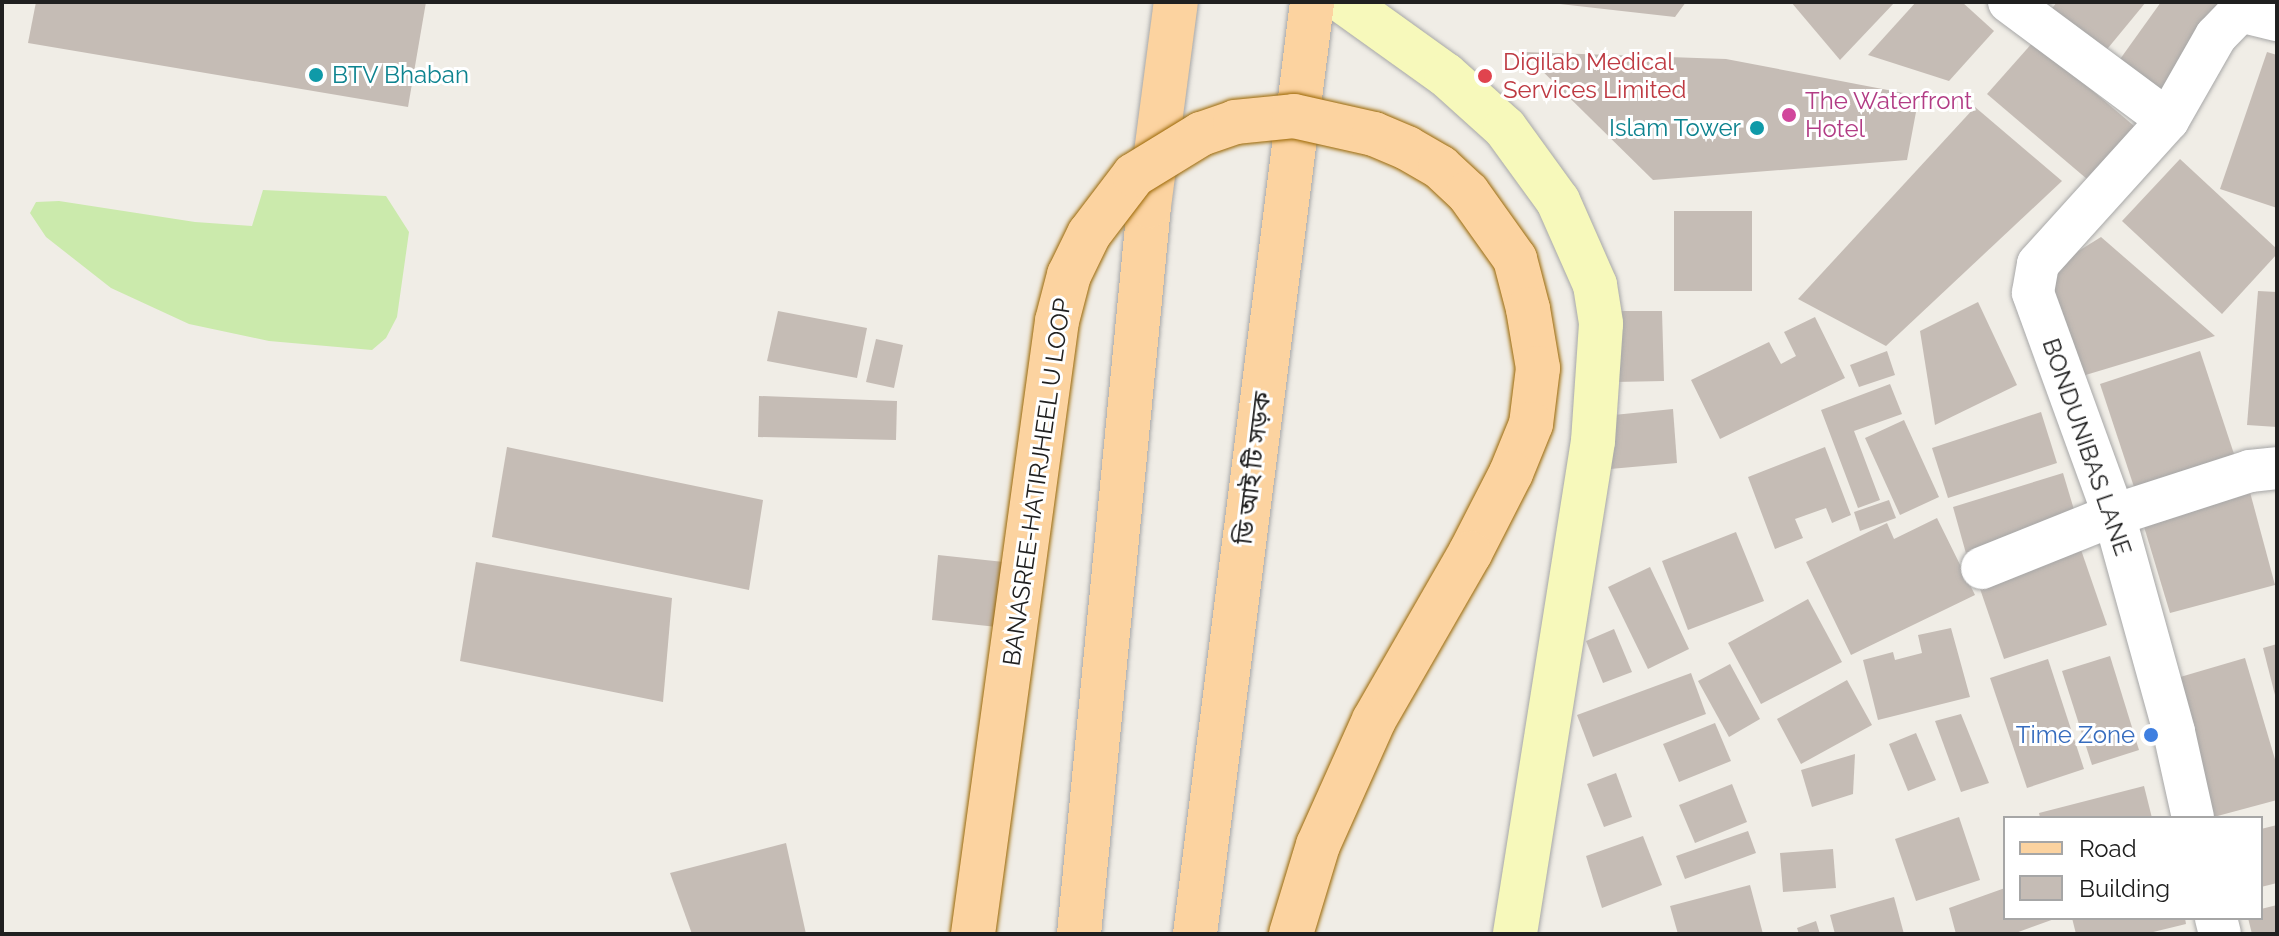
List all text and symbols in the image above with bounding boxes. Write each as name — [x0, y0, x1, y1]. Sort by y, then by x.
place label: Digilab Medical Services Limited — [1503, 48, 1686, 104]
place label: BTV Bhaban — [332, 61, 470, 89]
marker: Digilab Medical Services Limited — [1474, 65, 1496, 87]
marker: BTV Bhaban — [307, 66, 325, 84]
place label: The Waterfront Hotel — [1805, 87, 1973, 143]
marker: The Waterfront Hotel — [1780, 106, 1798, 124]
place label: Islam Tower — [1608, 114, 1741, 142]
marker: Islam Tower — [1748, 119, 1766, 137]
street label: BANASREE-HATIRJHEEL U LOOP — [997, 296, 1077, 668]
street label: BONDUNIBAS LANE — [2036, 335, 2138, 559]
street label: ডি আই টি সড়ক — [1229, 390, 1277, 546]
place label: Time Zone — [2016, 721, 2135, 749]
marker: Time Zone — [2142, 726, 2160, 744]
legend — [2003, 816, 2263, 920]
text: Road — [2079, 834, 2137, 863]
text: Building — [2079, 874, 2170, 903]

